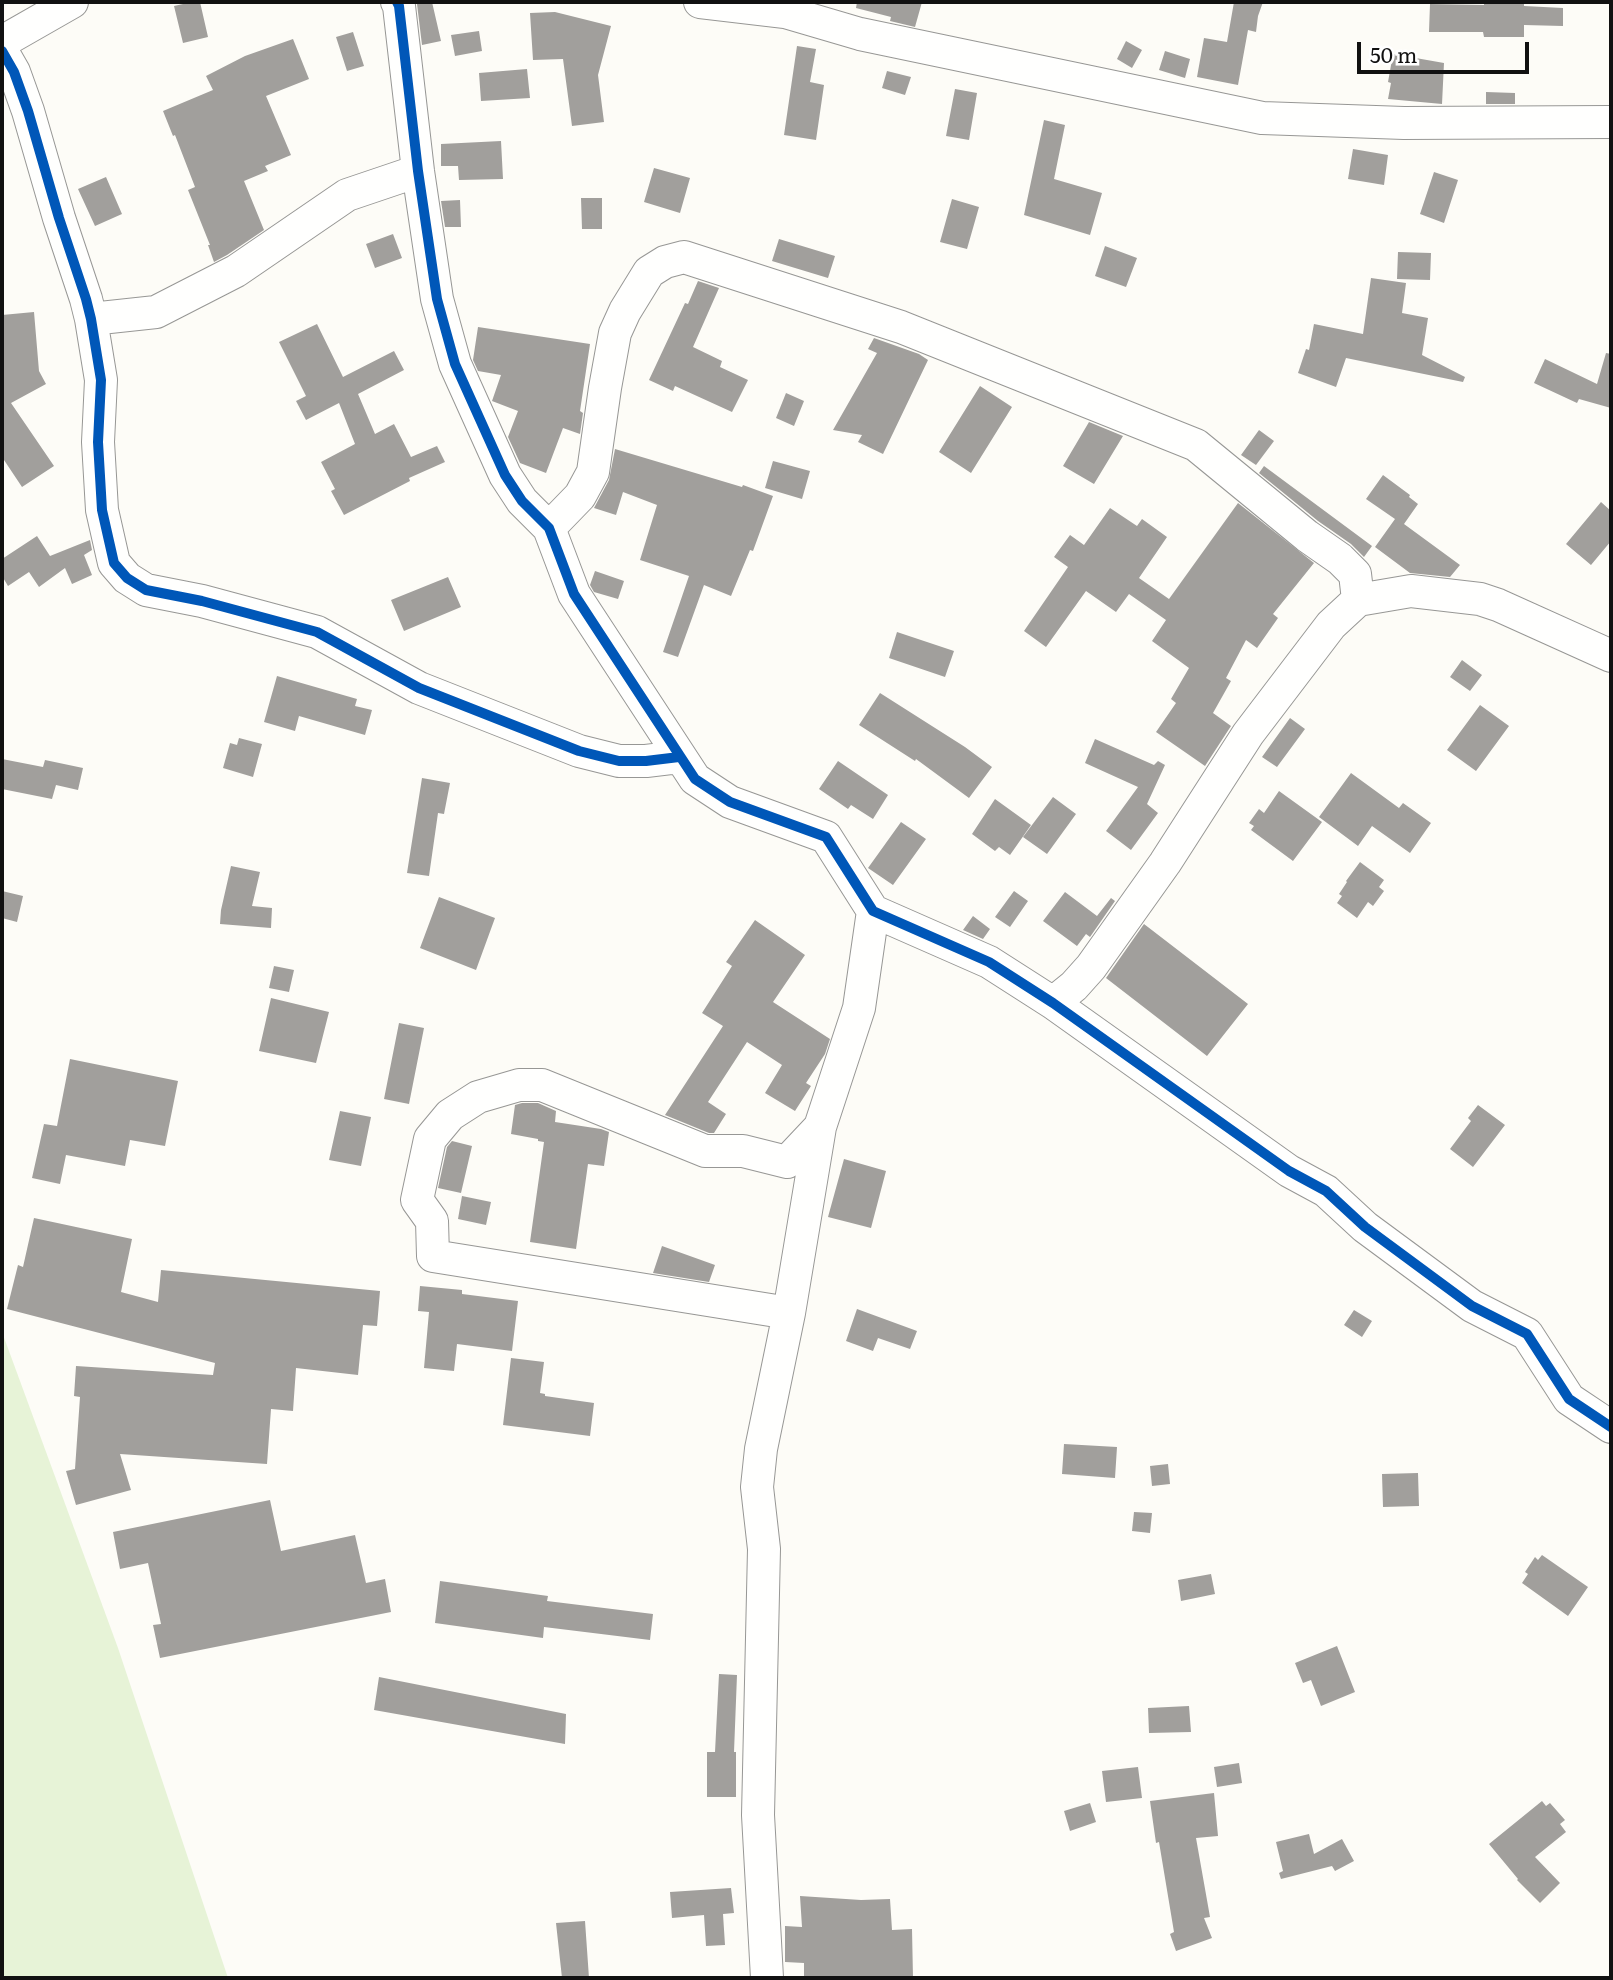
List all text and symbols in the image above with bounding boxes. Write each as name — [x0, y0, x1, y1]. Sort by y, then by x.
scale bar — [1361, 28, 1532, 72]
text: 50 m — [1370, 38, 1417, 69]

